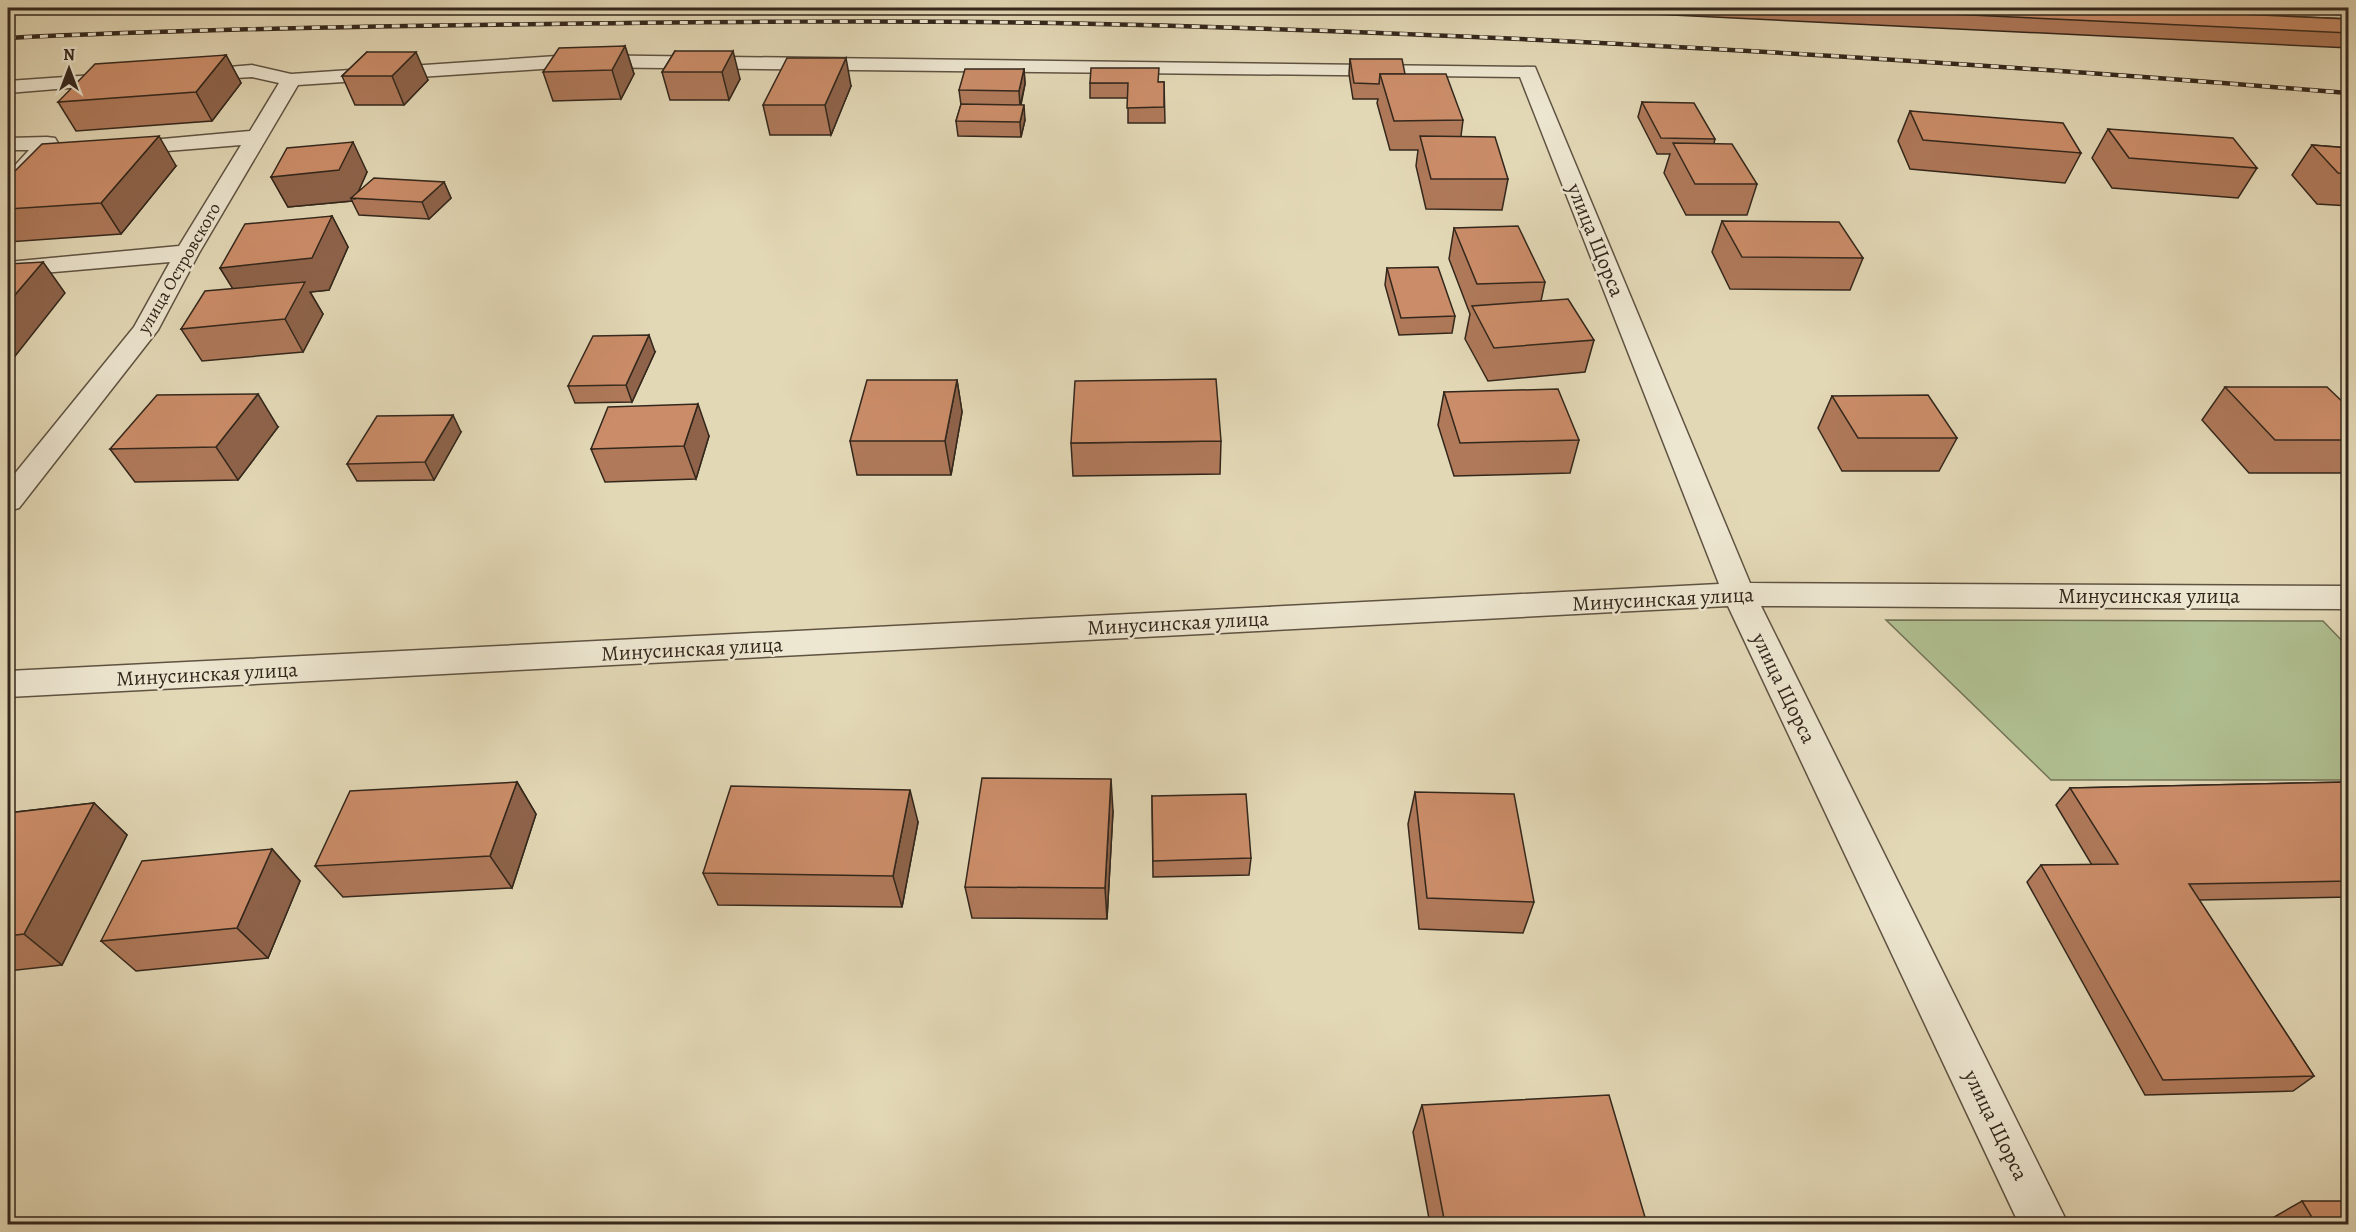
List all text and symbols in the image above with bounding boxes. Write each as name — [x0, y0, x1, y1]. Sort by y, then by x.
north arrow — [39, 39, 99, 99]
text: N — [63, 44, 75, 66]
street label: улица Щорса — [1560, 178, 1632, 301]
street label: улица Островского — [131, 198, 226, 339]
street label: Минусинская улица — [1571, 580, 1755, 618]
street label: Минусинская улица — [2058, 582, 2240, 610]
street label: Минусинская улица — [1086, 604, 1270, 642]
street label: улица Щорса — [1745, 627, 1823, 748]
street label: Минусинская улица — [600, 630, 784, 668]
street label: Минусинская улица — [115, 655, 299, 693]
street label: улица Щорса — [1957, 1064, 2035, 1185]

